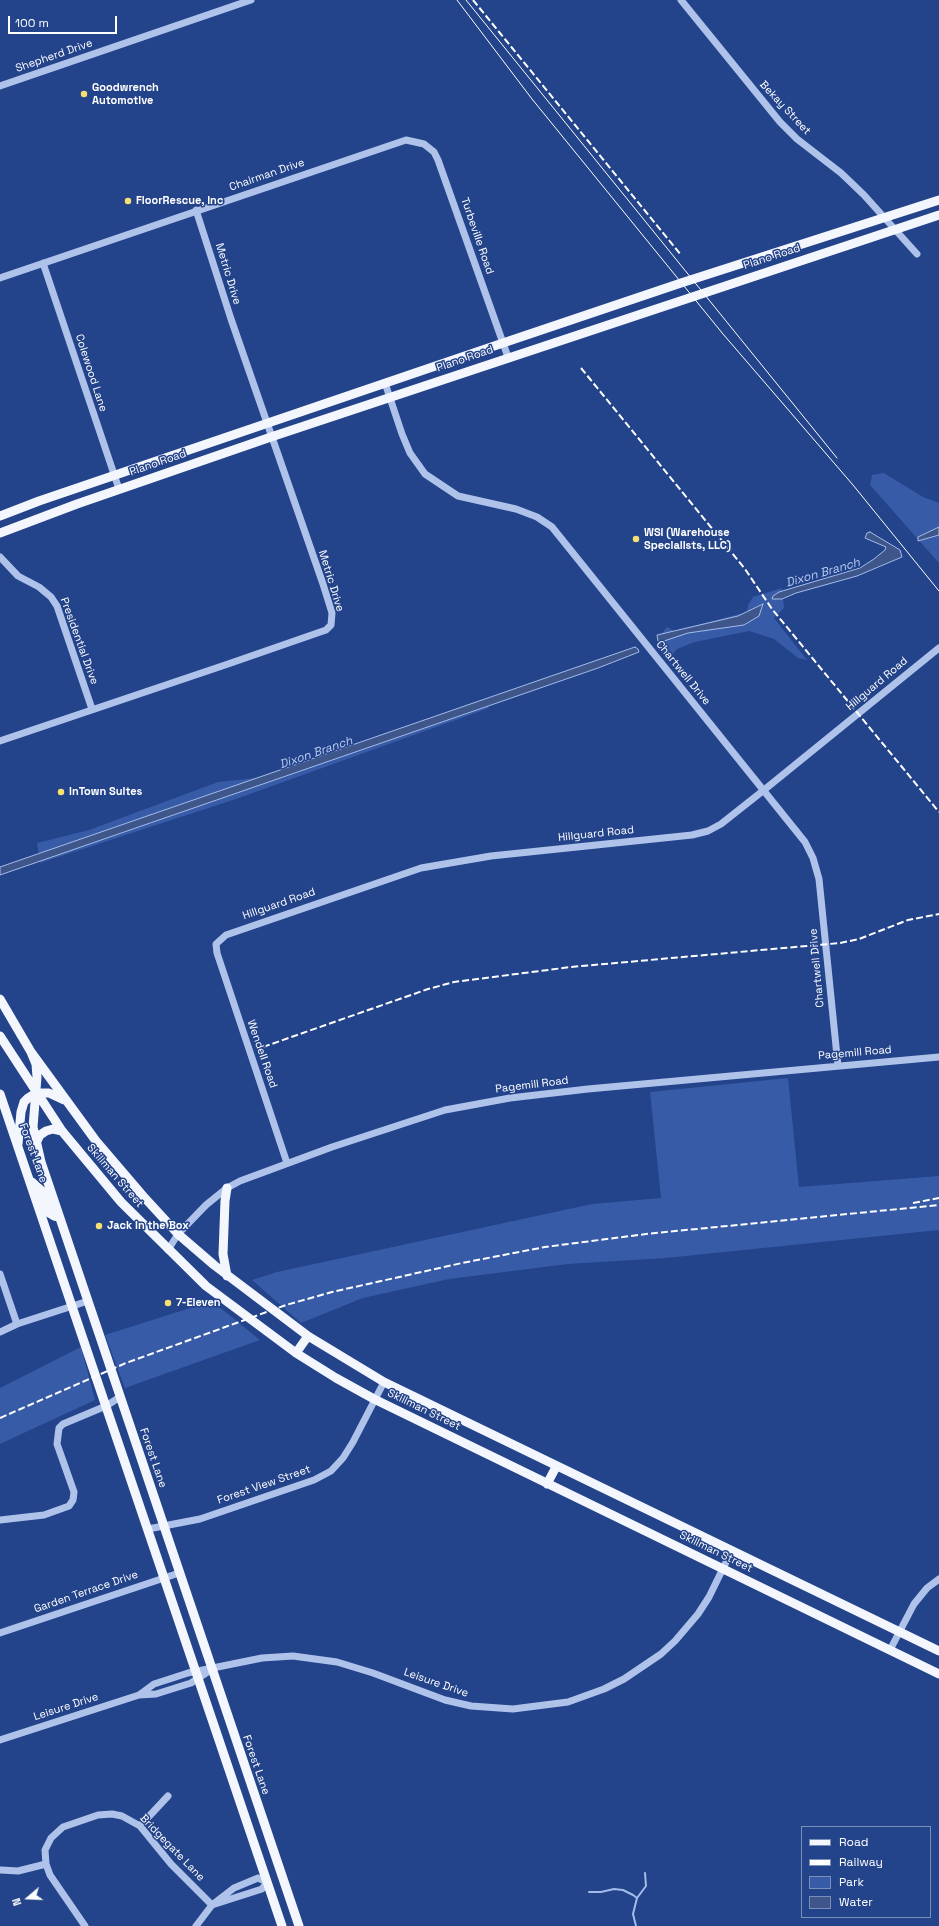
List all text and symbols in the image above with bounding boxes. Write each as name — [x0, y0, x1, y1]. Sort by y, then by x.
scale bar — [10, 8, 119, 34]
text: 100 m — [15, 15, 49, 31]
street label: Shepherd Drive — [14, 37, 94, 75]
street label: Bekay Street — [757, 78, 813, 138]
place label: Goodwrench Automotive — [92, 81, 159, 107]
marker: Goodwrench Automotive — [79, 89, 89, 99]
street label: Chairman Drive — [228, 156, 306, 194]
place label: FloorRescue, Inc — [136, 194, 223, 208]
marker: FloorRescue, Inc — [123, 196, 133, 206]
street label: Turbeville Road — [458, 196, 496, 276]
street label: Metric Drive — [212, 242, 244, 306]
street label: Plano Road — [742, 242, 802, 272]
street label: Colewood Lane — [72, 333, 110, 413]
street label: Plano Road — [435, 343, 495, 375]
street label: Plano Road — [128, 447, 188, 479]
place label: WSI (Warehouse Specialists, LLC) — [644, 526, 731, 552]
marker: WSI (Warehouse Specialists, LLC) — [631, 534, 641, 544]
street label: Metric Drive — [315, 549, 347, 613]
water label: Dixon Branch — [784, 556, 862, 590]
street label: Presidential Drive — [57, 596, 101, 686]
street label: Chartwell Drive — [653, 638, 713, 708]
street label: Hillguard Road — [844, 654, 910, 714]
water label: Dixon Branch — [277, 734, 355, 772]
place label: InTown Suites — [69, 785, 142, 799]
marker: InTown Suites — [56, 787, 66, 797]
street label: Hillguard Road — [557, 823, 635, 845]
street label: Hillguard Road — [241, 885, 317, 923]
street label: Chartwell Drive — [807, 928, 827, 1008]
street label: Wendell Road — [244, 1018, 280, 1090]
street label: Pagemill Road — [818, 1043, 892, 1063]
street label: Pagemill Road — [495, 1074, 569, 1096]
street label: Forest Lane — [16, 1121, 50, 1185]
street label: Skillman Street — [84, 1142, 146, 1210]
place label: Jack in the Box — [107, 1219, 189, 1233]
marker: Jack in the Box — [94, 1221, 104, 1231]
place label: 7-Eleven — [176, 1296, 221, 1310]
marker: 7-Eleven — [163, 1298, 173, 1308]
street label: Skillman Street — [385, 1387, 463, 1433]
street label: Forest Lane — [137, 1426, 169, 1490]
street label: Forest View Street — [216, 1463, 312, 1507]
street label: Skillman Street — [677, 1529, 755, 1575]
street label: Garden Terrace Drive — [32, 1568, 140, 1616]
street label: Leisure Drive — [402, 1666, 470, 1700]
street label: Leisure Drive — [32, 1690, 100, 1724]
street label: Forest Lane — [240, 1733, 272, 1797]
street label: Bridgegate Lane — [137, 1812, 207, 1884]
legend — [801, 1826, 931, 1918]
text: Road — [839, 1834, 868, 1850]
text: Railway — [839, 1854, 883, 1870]
text: Park — [839, 1874, 864, 1890]
north arrow — [8, 1878, 48, 1918]
text: Water — [839, 1894, 873, 1910]
text: N — [9, 1896, 24, 1908]

